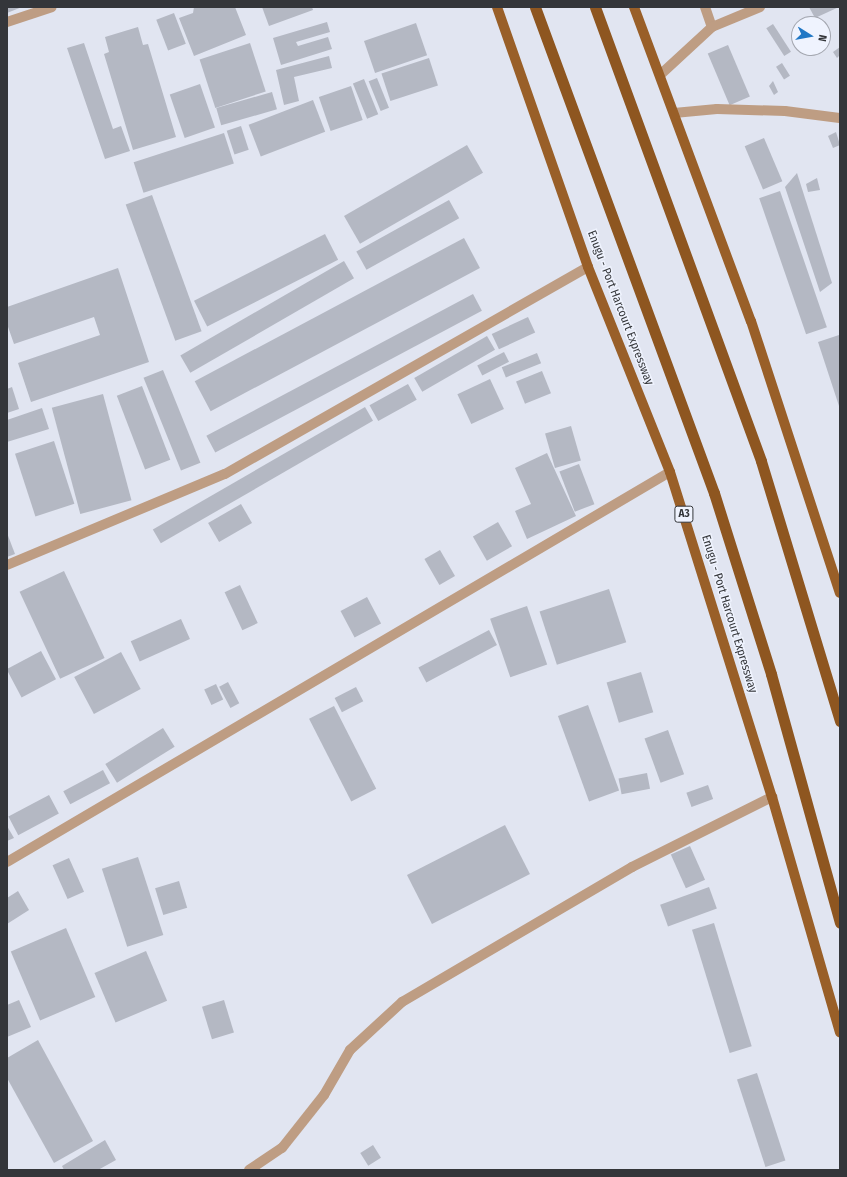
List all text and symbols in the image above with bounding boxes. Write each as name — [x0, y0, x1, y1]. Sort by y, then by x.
north arrow — [791, 16, 831, 56]
text: N — [815, 34, 829, 43]
street label: Enugu - Port Harcourt Expressway — [584, 229, 656, 387]
road number: A3 — [674, 505, 694, 523]
street label: Enugu - Port Harcourt Expressway — [698, 533, 760, 695]

